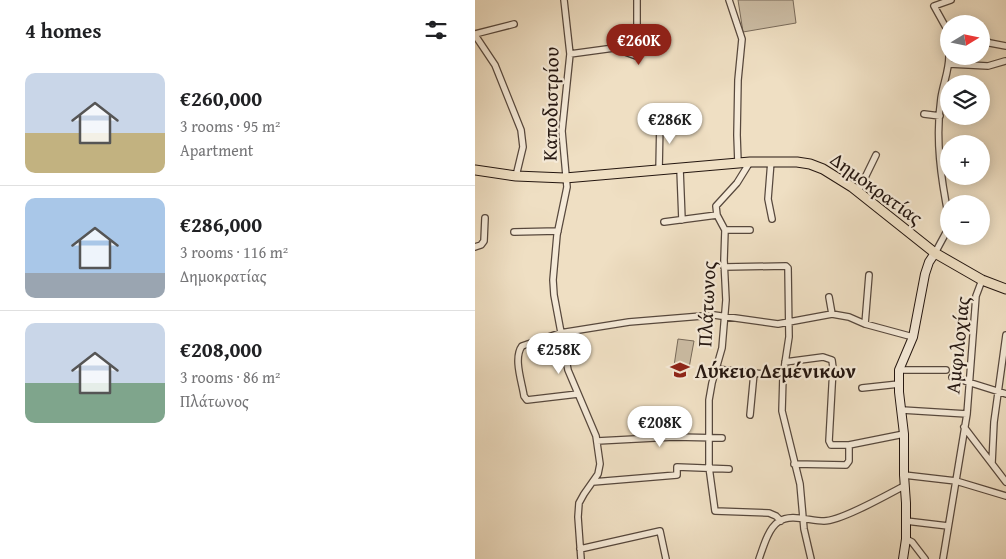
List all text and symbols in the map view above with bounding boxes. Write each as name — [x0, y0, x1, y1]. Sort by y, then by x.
text: 4 homes — [25, 15, 101, 46]
north arrow — [940, 15, 990, 65]
map controls — [940, 15, 990, 245]
icon: filters — [422, 16, 450, 44]
pin: €260K — [604, 23, 674, 66]
text: €260K — [617, 28, 661, 52]
street label: Καποδιστρίου — [535, 47, 565, 161]
button: layers — [940, 75, 990, 125]
text: €260,000 — [180, 83, 262, 114]
icon: home — [65, 93, 125, 153]
pin: €286K — [635, 102, 705, 145]
text: €286K — [648, 107, 692, 131]
text: 3 rooms · 95 m² — [180, 114, 280, 138]
button: + — [940, 135, 990, 185]
text: Apartment — [180, 138, 253, 162]
street label: Δημοκρατίας — [825, 145, 930, 232]
button: − — [940, 195, 990, 245]
text: €286,000 — [180, 209, 262, 240]
icon: home — [65, 218, 125, 278]
text: 3 rooms · 116 m² — [180, 240, 288, 264]
street label: Πλάτωνος — [689, 260, 723, 348]
text: Δημοκρατίας — [180, 264, 266, 288]
street label: Αμφιλοχίας — [937, 294, 977, 395]
pin: €258K — [524, 332, 594, 375]
text: €208,000 — [180, 334, 262, 365]
text: €258K — [537, 337, 581, 361]
icon: home — [65, 343, 125, 403]
place label: Λύκειο Δεμένικων — [695, 356, 856, 385]
school or university icon: Λύκειο Δεμένικων — [669, 359, 691, 381]
text: 3 rooms · 86 m² — [180, 365, 280, 389]
text: Πλάτωνος — [180, 389, 249, 413]
pin: €208K — [625, 406, 695, 448]
text: €208K — [638, 410, 682, 434]

